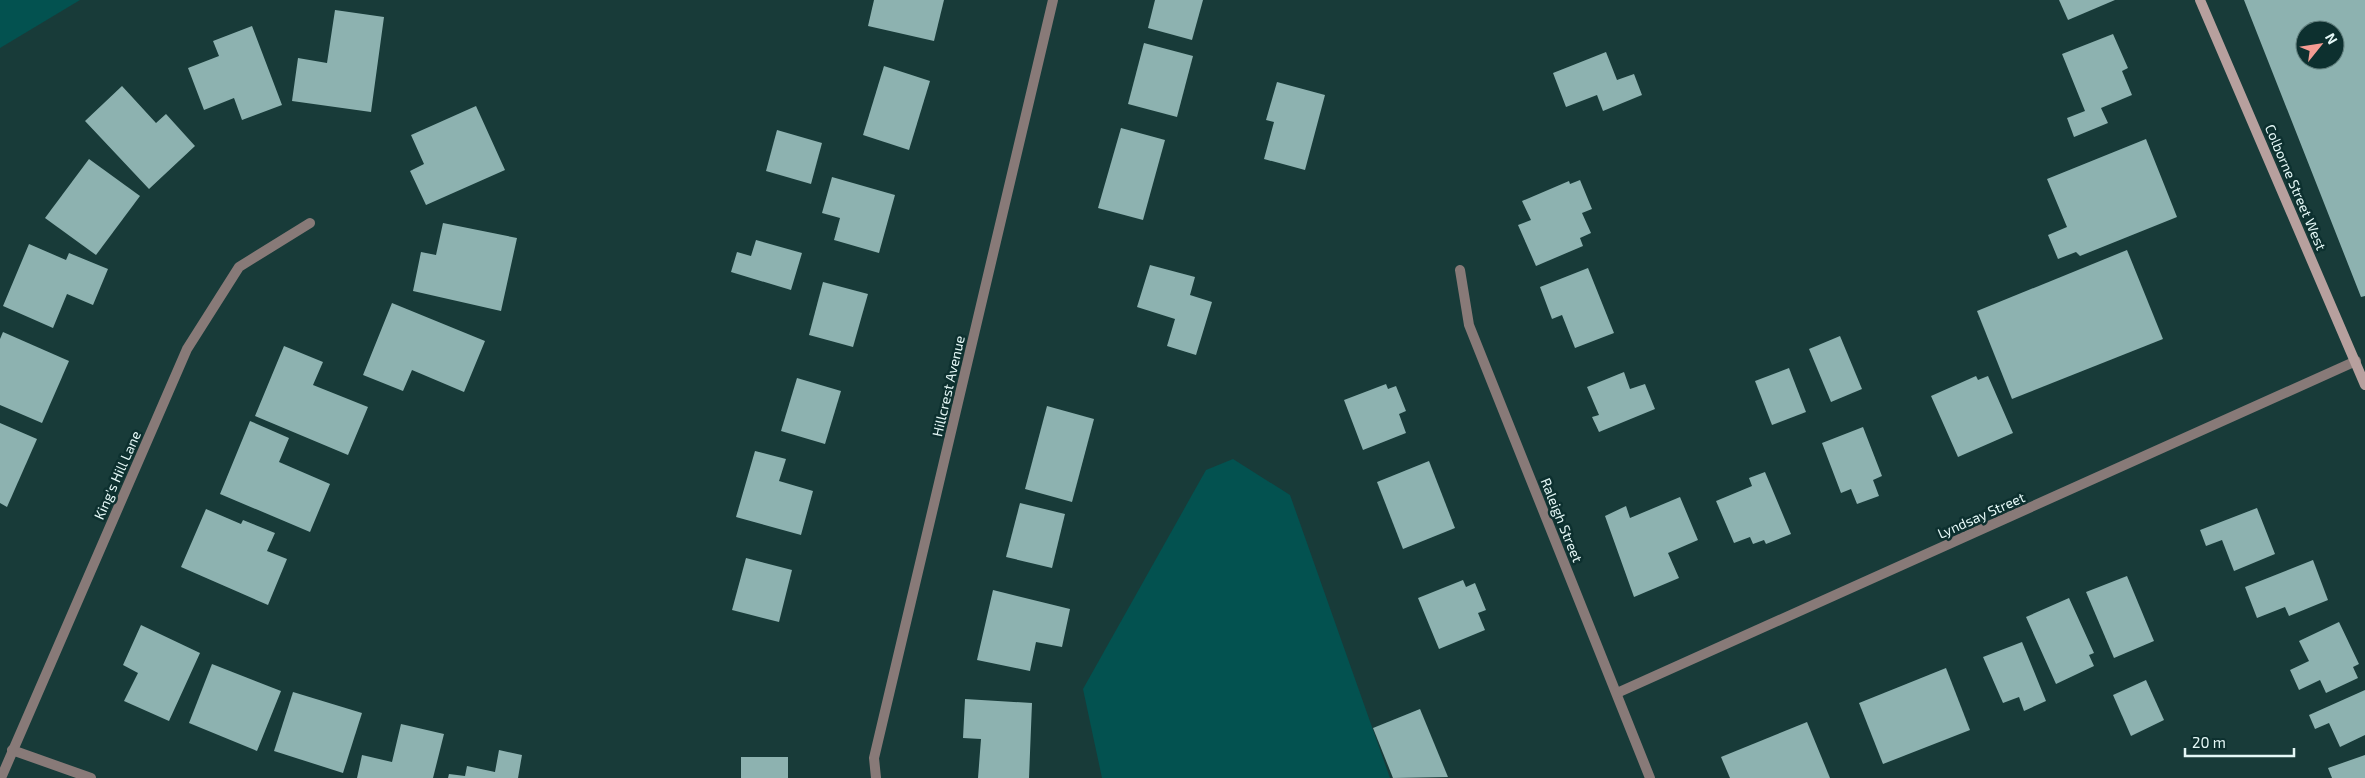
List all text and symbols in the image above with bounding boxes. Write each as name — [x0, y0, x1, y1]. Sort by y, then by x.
north arrow — [2295, 20, 2345, 70]
text: N — [2322, 30, 2342, 47]
street label: Colborne Street West — [2262, 121, 2330, 253]
street label: Hillcrest Avenue — [928, 334, 968, 438]
street label: King's Hill Lane — [90, 428, 144, 522]
street label: Raleigh Street — [1537, 475, 1587, 565]
street label: Lyndsay Street — [1935, 488, 2027, 542]
scale bar — [2185, 726, 2294, 758]
text: 20 m — [2192, 733, 2226, 751]

